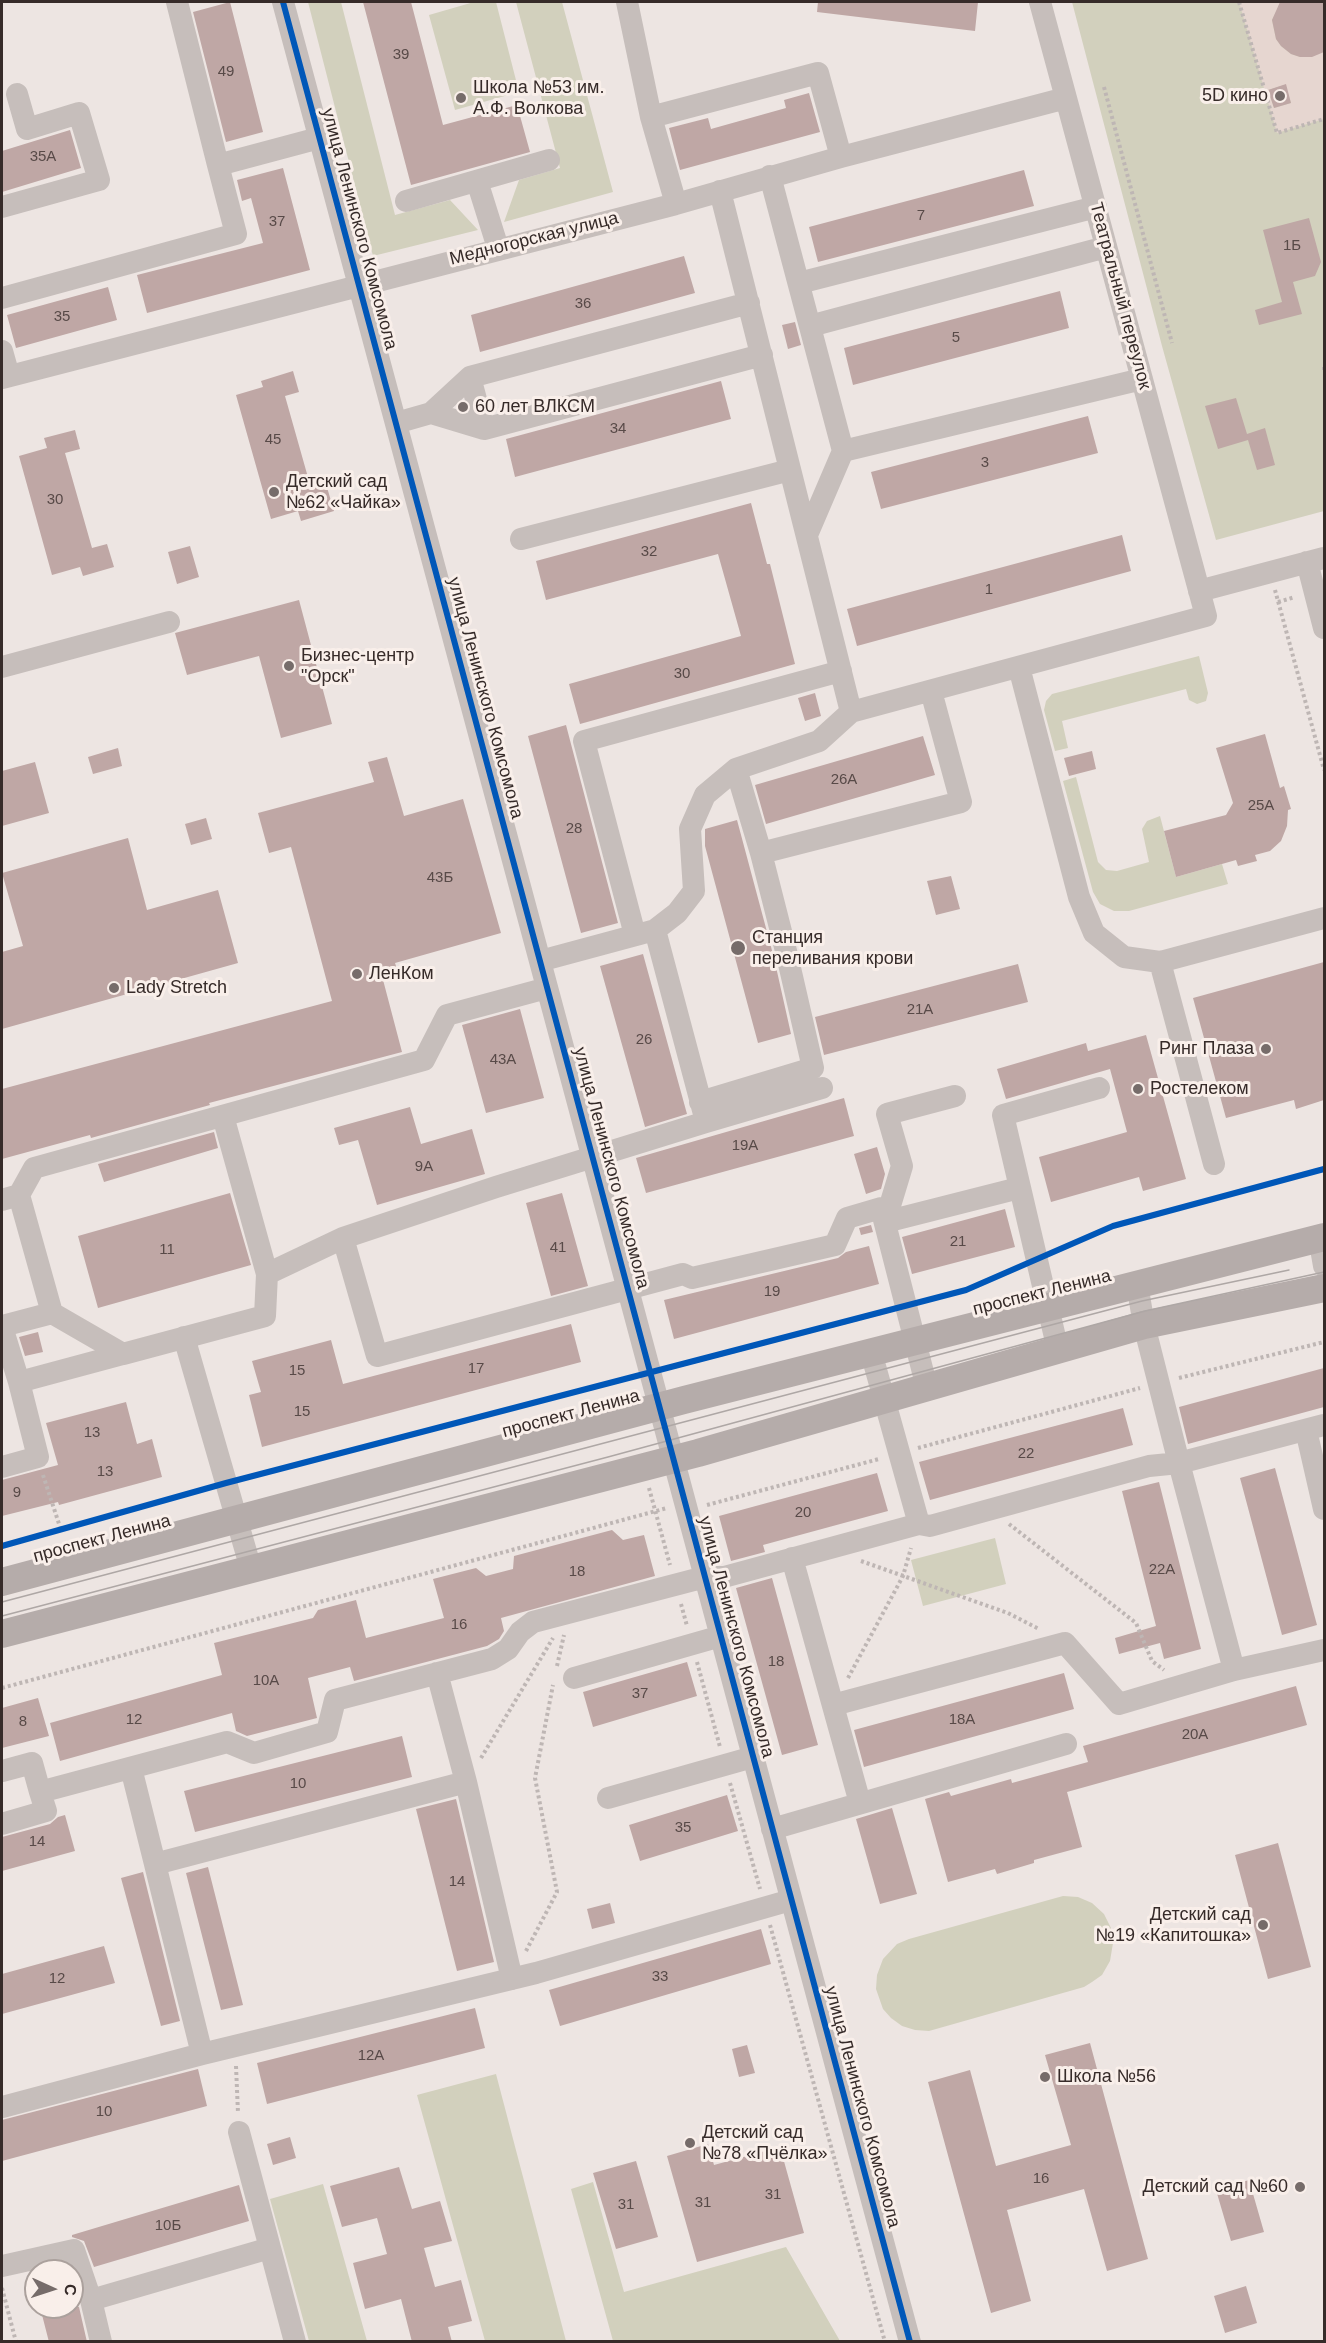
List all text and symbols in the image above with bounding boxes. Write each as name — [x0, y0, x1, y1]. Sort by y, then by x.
house number: 39 — [393, 46, 409, 64]
house number: 49 — [218, 63, 234, 81]
place label: Школа №53 им. А.Ф. Волкова — [473, 77, 604, 119]
place label: 5D кино — [1202, 85, 1268, 107]
marker: 5D кино — [1273, 89, 1287, 103]
marker: Школа №53 им. А.Ф. Волкова — [454, 91, 468, 105]
street label: улица Ленинского Комсомола — [316, 106, 402, 352]
house number: 35А — [30, 148, 56, 166]
street label: Театральный переулок — [1085, 200, 1155, 392]
house number: 7 — [917, 207, 925, 225]
street label: Медногорская улица — [447, 208, 621, 270]
house number: 37 — [269, 213, 285, 231]
house number: 1Б — [1283, 237, 1301, 255]
house number: 36 — [575, 295, 591, 313]
house number: 35 — [54, 308, 70, 326]
house number: 5 — [952, 329, 960, 347]
place label: 60 лет ВЛКСМ — [475, 396, 595, 418]
marker: 60 лет ВЛКСМ — [456, 400, 470, 414]
house number: 34 — [610, 420, 626, 438]
house number: 45 — [265, 431, 281, 449]
house number: 3 — [981, 454, 989, 472]
place label: Детский сад №62 «Чайка» — [286, 471, 401, 514]
marker: Детский сад №62 «Чайка» — [267, 485, 281, 499]
house number: 30 — [47, 491, 63, 509]
house number: 32 — [641, 543, 657, 561]
street label: улица Ленинского Комсомола — [442, 575, 528, 821]
house number: 1 — [985, 581, 993, 599]
place label: Бизнес-центр "Орск" — [301, 645, 414, 688]
marker: Бизнес-центр "Орск" — [282, 659, 296, 673]
house number: 30 — [674, 665, 690, 683]
house number: 26А — [831, 771, 857, 789]
house number: 25А — [1248, 797, 1274, 815]
house number: 28 — [566, 820, 582, 838]
house number: 43Б — [427, 869, 453, 887]
place label: Станция переливания крови — [752, 927, 913, 970]
marker: Станция переливания крови — [729, 939, 747, 957]
place label: ЛенКом — [369, 963, 434, 985]
marker: ЛенКом — [350, 967, 364, 981]
place label: Lady Stretch — [126, 977, 227, 999]
marker: Lady Stretch — [107, 981, 121, 995]
house number: 21А — [907, 1001, 933, 1019]
house number: 26 — [636, 1031, 652, 1049]
place label: Ринг Плаза — [1159, 1038, 1254, 1060]
marker: Ринг Плаза — [1259, 1042, 1273, 1056]
street label: улица Ленинского Комсомола — [568, 1045, 654, 1291]
house number: 43А — [490, 1051, 516, 1069]
place label: Ростелеком — [1150, 1078, 1249, 1100]
marker: Ростелеком — [1131, 1082, 1145, 1096]
house number: 19А — [732, 1137, 758, 1155]
house number: 9А — [415, 1158, 433, 1176]
house number: 21 — [950, 1233, 966, 1251]
house number: 41 — [550, 1239, 566, 1257]
house number: 11 — [159, 1241, 175, 1259]
street label: проспект Ленина — [971, 1265, 1113, 1321]
house number: 19 — [764, 1283, 780, 1301]
house number: 17 — [468, 1360, 484, 1378]
house number: 15 — [289, 1362, 305, 1380]
street label: проспект Ленина — [500, 1385, 642, 1443]
house number: 15 — [294, 1403, 310, 1421]
house number: 13 — [84, 1424, 100, 1442]
house number: 22 — [1018, 1445, 1034, 1463]
house number: 13 — [97, 1463, 113, 1481]
house number: 9 — [13, 1484, 21, 1502]
house number: 20 — [795, 1504, 811, 1522]
street label: проспект Ленина — [31, 1510, 173, 1568]
street label: улица Ленинского Комсомола — [693, 1514, 779, 1760]
house number: 22А — [1149, 1561, 1175, 1579]
house number: 18 — [569, 1563, 585, 1581]
house number: 16 — [451, 1616, 467, 1634]
house number: 18 — [768, 1653, 784, 1671]
house number: 10А — [253, 1672, 279, 1690]
house number: 37 — [632, 1685, 648, 1703]
house number: 12 — [126, 1711, 142, 1729]
house number: 18А — [949, 1711, 975, 1729]
house number: 8 — [19, 1713, 27, 1731]
house number: 20А — [1182, 1726, 1208, 1744]
house number: 10 — [290, 1775, 306, 1793]
house number: 35 — [675, 1819, 691, 1837]
house number: 14 — [29, 1833, 45, 1851]
house number: 14 — [449, 1873, 465, 1891]
place label: Детский сад №19 «Капитошка» — [1096, 1904, 1251, 1946]
marker: Детский сад №19 «Капитошка» — [1256, 1918, 1270, 1932]
house number: 33 — [652, 1968, 668, 1986]
house number: 12 — [49, 1970, 65, 1988]
street label: улица Ленинского Комсомола — [819, 1984, 905, 2230]
house number: 12А — [358, 2047, 384, 2065]
place label: Школа №56 — [1057, 2066, 1156, 2088]
marker: Школа №56 — [1038, 2070, 1052, 2084]
house number: 10 — [96, 2103, 112, 2121]
place label: Детский сад №78 «Пчёлка» — [702, 2122, 827, 2164]
marker: Детский сад №78 «Пчёлка» — [683, 2136, 697, 2150]
house number: 16 — [1033, 2170, 1049, 2188]
place label: Детский сад №60 — [1143, 2176, 1288, 2198]
marker: Детский сад №60 — [1293, 2180, 1307, 2194]
house number: 31 — [765, 2186, 781, 2204]
house number: 31 — [695, 2194, 711, 2212]
house number: 31 — [618, 2196, 634, 2214]
house number: 10Б — [155, 2217, 181, 2235]
north arrow — [24, 2259, 84, 2319]
text: С — [62, 2284, 79, 2296]

